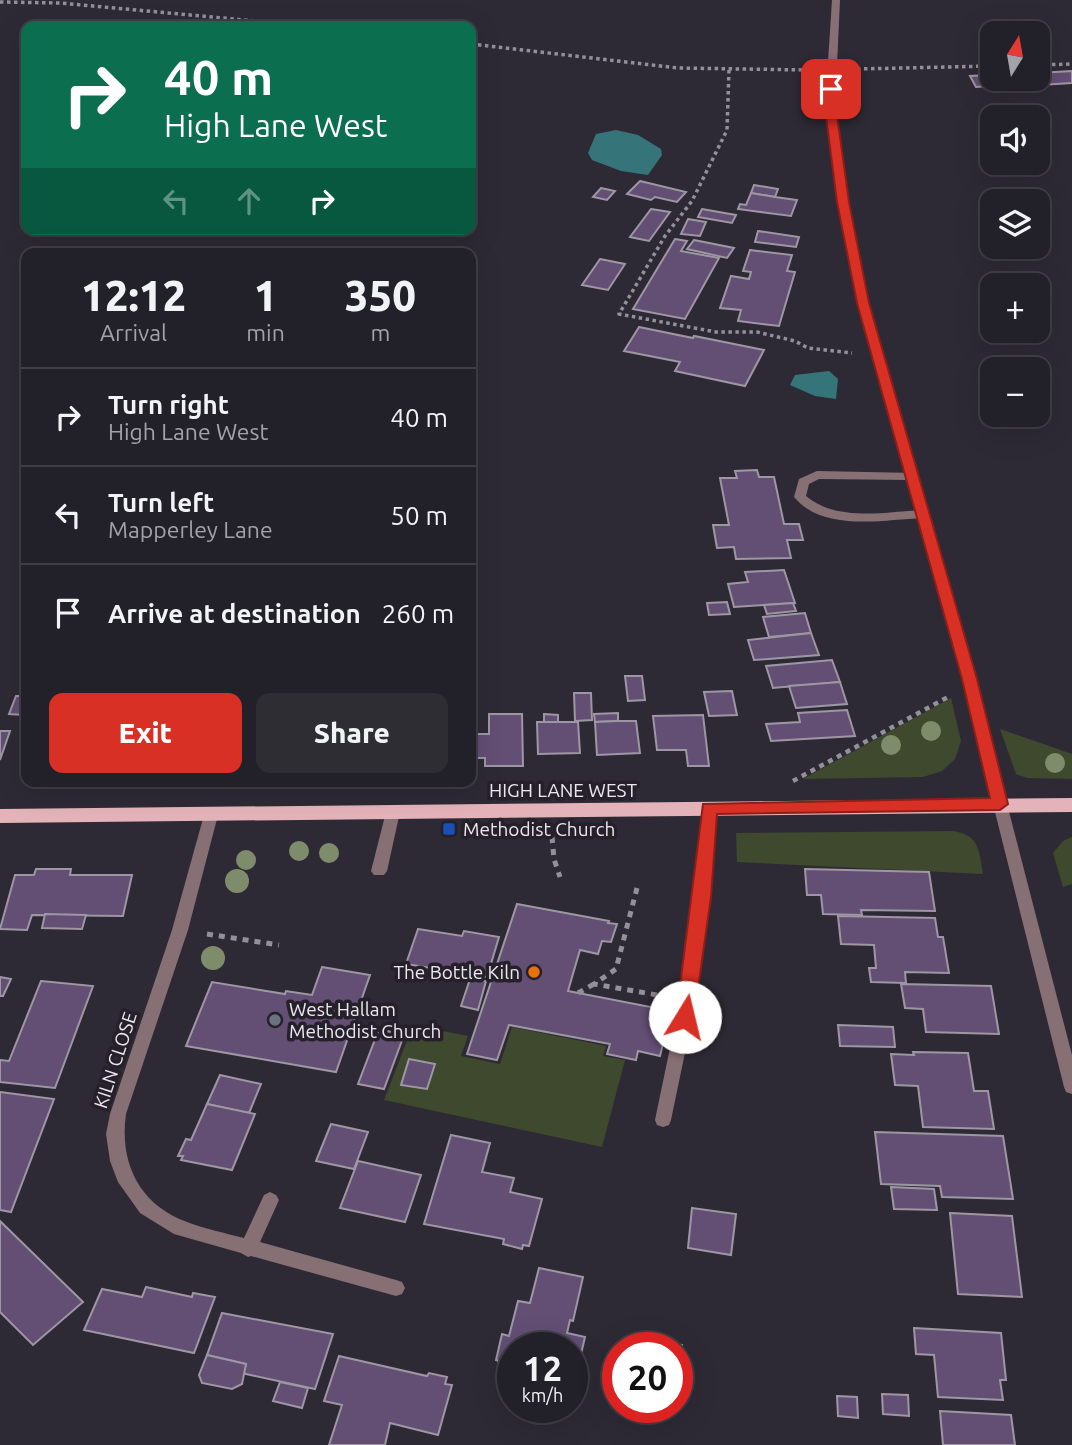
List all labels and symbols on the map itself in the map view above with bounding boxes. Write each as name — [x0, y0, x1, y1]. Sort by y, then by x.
north arrow — [980, 21, 1050, 91]
pin — [801, 59, 861, 119]
street label: HIGH LANE WEST — [489, 779, 637, 801]
place label: Methodist Church — [463, 818, 615, 840]
marker: Methodist Church — [441, 821, 457, 837]
place label: The Bottle Kiln — [393, 961, 520, 983]
marker: The Bottle Kiln — [526, 964, 542, 980]
position arrow — [648, 980, 722, 1054]
place label: West Hallam Methodist Church — [289, 998, 441, 1042]
street label: KILN CLOSE — [89, 1009, 141, 1111]
marker: West Hallam Methodist Church — [267, 1012, 283, 1028]
speed limit sign: 20 — [602, 1332, 693, 1423]

